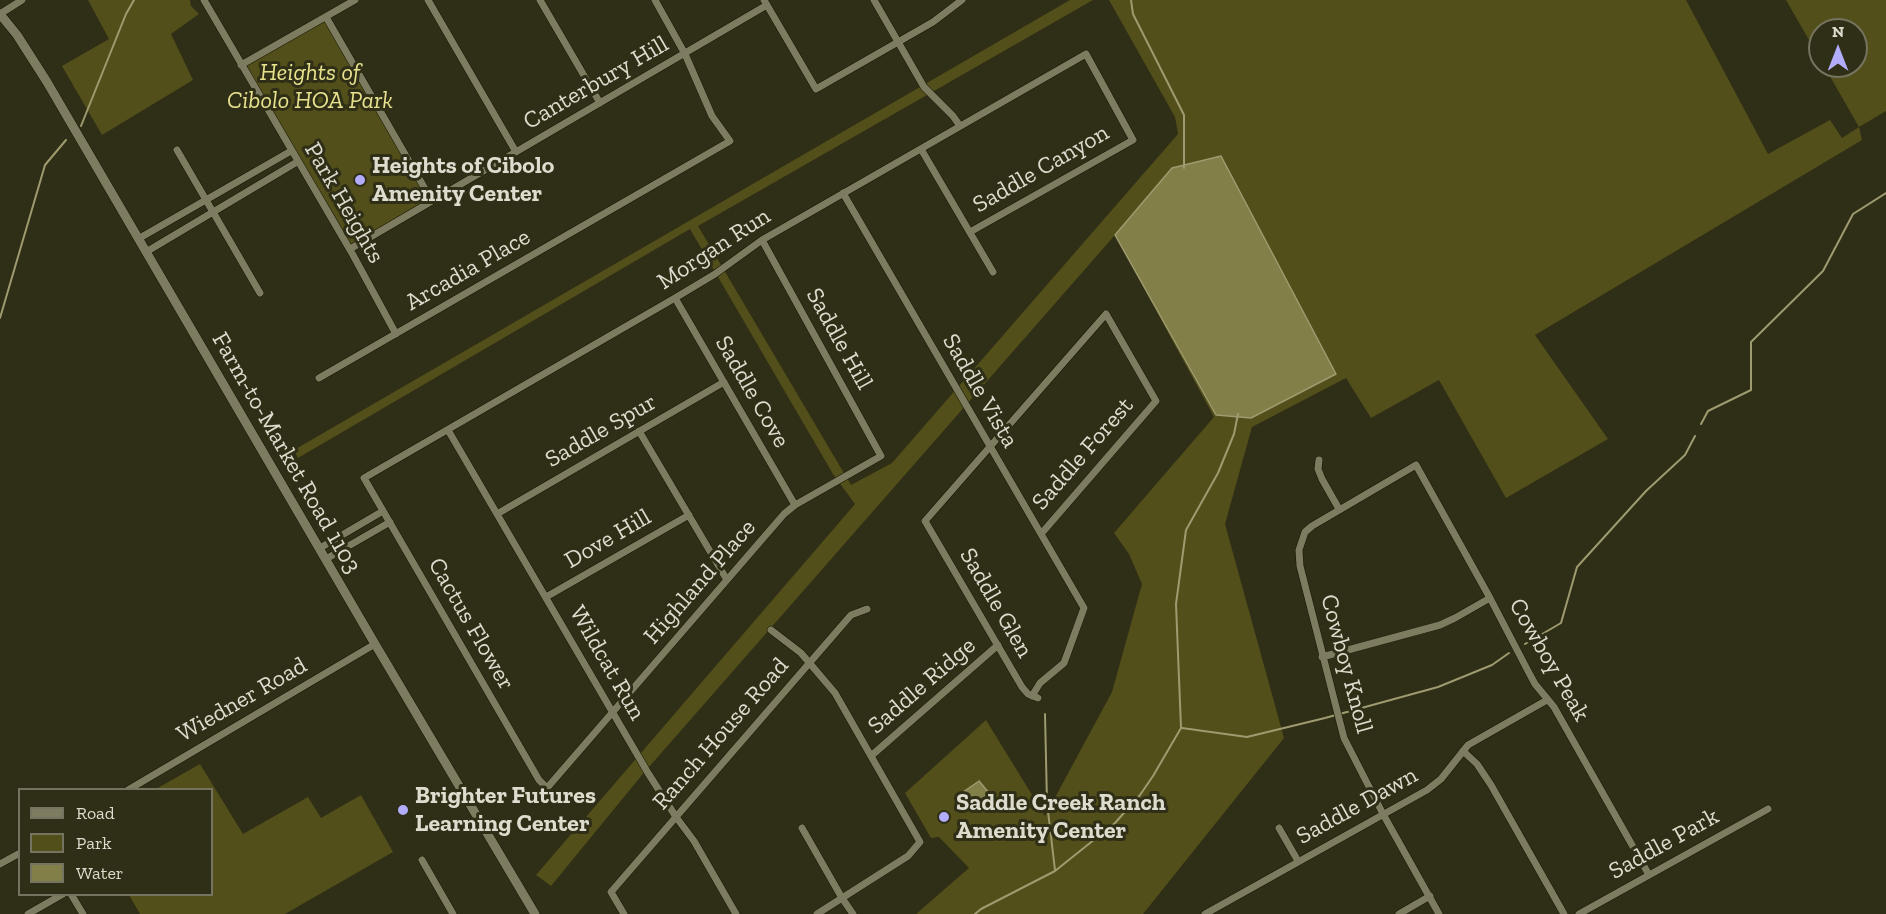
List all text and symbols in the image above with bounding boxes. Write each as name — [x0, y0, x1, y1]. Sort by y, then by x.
north arrow — [1808, 18, 1868, 78]
text: N — [1832, 22, 1844, 41]
street label: Canterbury Hill — [518, 30, 674, 136]
park label: Heights of Cibolo HOA Park — [227, 59, 393, 115]
street label: Saddle Canyon — [968, 118, 1114, 220]
street label: Park Heights — [298, 137, 390, 269]
place label: Heights of Cibolo Amenity Center — [372, 152, 554, 208]
marker: Heights of Cibolo Amenity Center — [353, 173, 367, 187]
street label: Morgan Run — [652, 202, 776, 296]
street label: Arcadia Place — [400, 223, 536, 317]
street label: Saddle Hill — [799, 283, 879, 395]
street label: Farm-to-Market Road 1103 — [205, 327, 367, 579]
street label: Saddle Vista — [936, 329, 1024, 453]
street label: Saddle Cove — [708, 331, 796, 453]
street label: Saddle Spur — [540, 388, 662, 474]
street label: Saddle Forest — [1026, 392, 1140, 516]
street label: Dove Hill — [560, 503, 656, 575]
street label: Highland Place — [638, 514, 762, 650]
street label: Saddle Glen — [953, 543, 1039, 663]
street label: Cactus Flower — [422, 553, 520, 695]
street label: Cowboy Knoll — [1314, 591, 1378, 737]
street label: Cowboy Peak — [1502, 593, 1596, 727]
street label: Wildcat Run — [563, 601, 651, 725]
street label: Saddle Ridge — [862, 632, 982, 740]
street label: Wiedner Road — [172, 651, 312, 749]
street label: Ranch House Road — [647, 652, 795, 816]
street label: Saddle Dawn — [1291, 761, 1423, 851]
place label: Brighter Futures Learning Center — [415, 782, 596, 838]
legend — [18, 788, 213, 896]
place label: Saddle Creek Ranch Amenity Center — [956, 789, 1166, 845]
text: Road — [76, 802, 115, 824]
street label: Saddle Park — [1604, 802, 1724, 886]
marker: Brighter Futures Learning Center — [396, 803, 410, 817]
marker: Saddle Creek Ranch Amenity Center — [937, 810, 951, 824]
text: Park — [76, 832, 112, 854]
text: Water — [76, 862, 123, 884]

